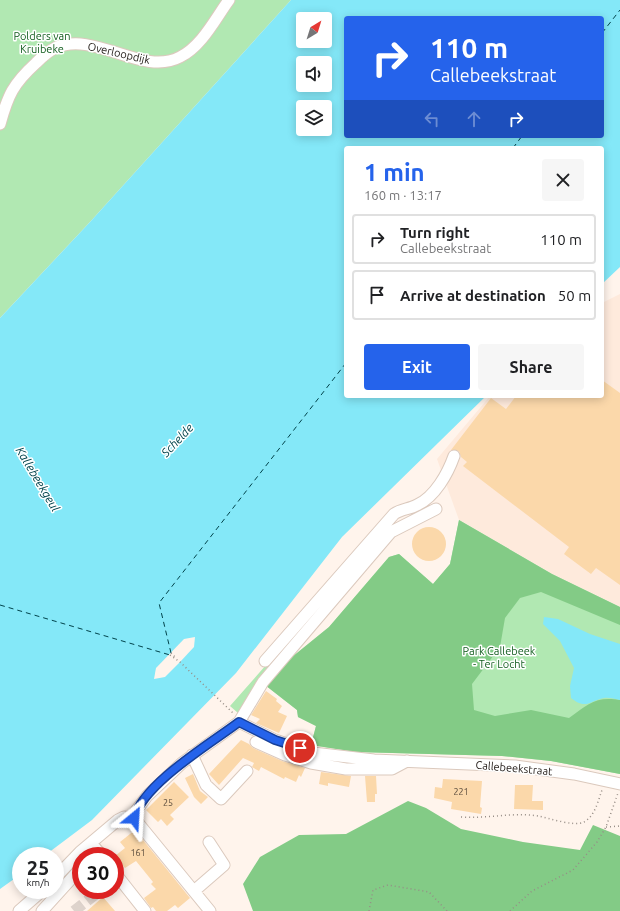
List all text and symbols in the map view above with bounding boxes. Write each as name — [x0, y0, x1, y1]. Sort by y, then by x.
north arrow — [296, 12, 332, 48]
map controls — [296, 12, 332, 136]
park label: Polders van Kruibeke — [13, 30, 71, 55]
icon: right — [364, 32, 416, 84]
text: 110 m — [430, 32, 508, 63]
street label: Overloopdijk — [87, 40, 152, 66]
button: sound — [296, 56, 332, 92]
text: Callebeekstraat — [430, 65, 556, 85]
button: layers — [296, 100, 332, 136]
icon: left — [421, 108, 443, 130]
icon: ahead — [463, 108, 485, 130]
icon: right — [505, 108, 527, 130]
text: 1 min — [364, 159, 425, 186]
button: close — [542, 159, 584, 201]
text: 160 m · 13:17 — [364, 188, 442, 202]
text: Turn right — [400, 224, 470, 241]
icon: right — [366, 228, 388, 250]
text: 110 m — [540, 231, 582, 248]
text: Callebeekstraat — [400, 241, 491, 255]
icon: arrive — [366, 284, 388, 306]
text: Arrive at destination — [400, 287, 546, 304]
text: 50 m — [558, 287, 591, 304]
button: Exit — [364, 344, 470, 390]
button: Share — [478, 344, 584, 390]
water label: Schelde — [158, 421, 195, 460]
water label: Kallebeekgeul — [14, 444, 63, 514]
park label: Park Callebeek - Ter Locht — [463, 645, 536, 670]
pin — [283, 731, 317, 765]
icon: arrive — [289, 737, 311, 759]
street label: Callebeekstraat — [475, 759, 554, 777]
house number: 221 — [453, 787, 469, 797]
position arrow — [113, 797, 155, 839]
house number: 25 — [163, 798, 173, 808]
speed limit sign: 30 — [72, 847, 124, 899]
house number: 161 — [130, 848, 146, 858]
text: 25 — [27, 856, 49, 879]
text: km/h — [26, 877, 50, 888]

